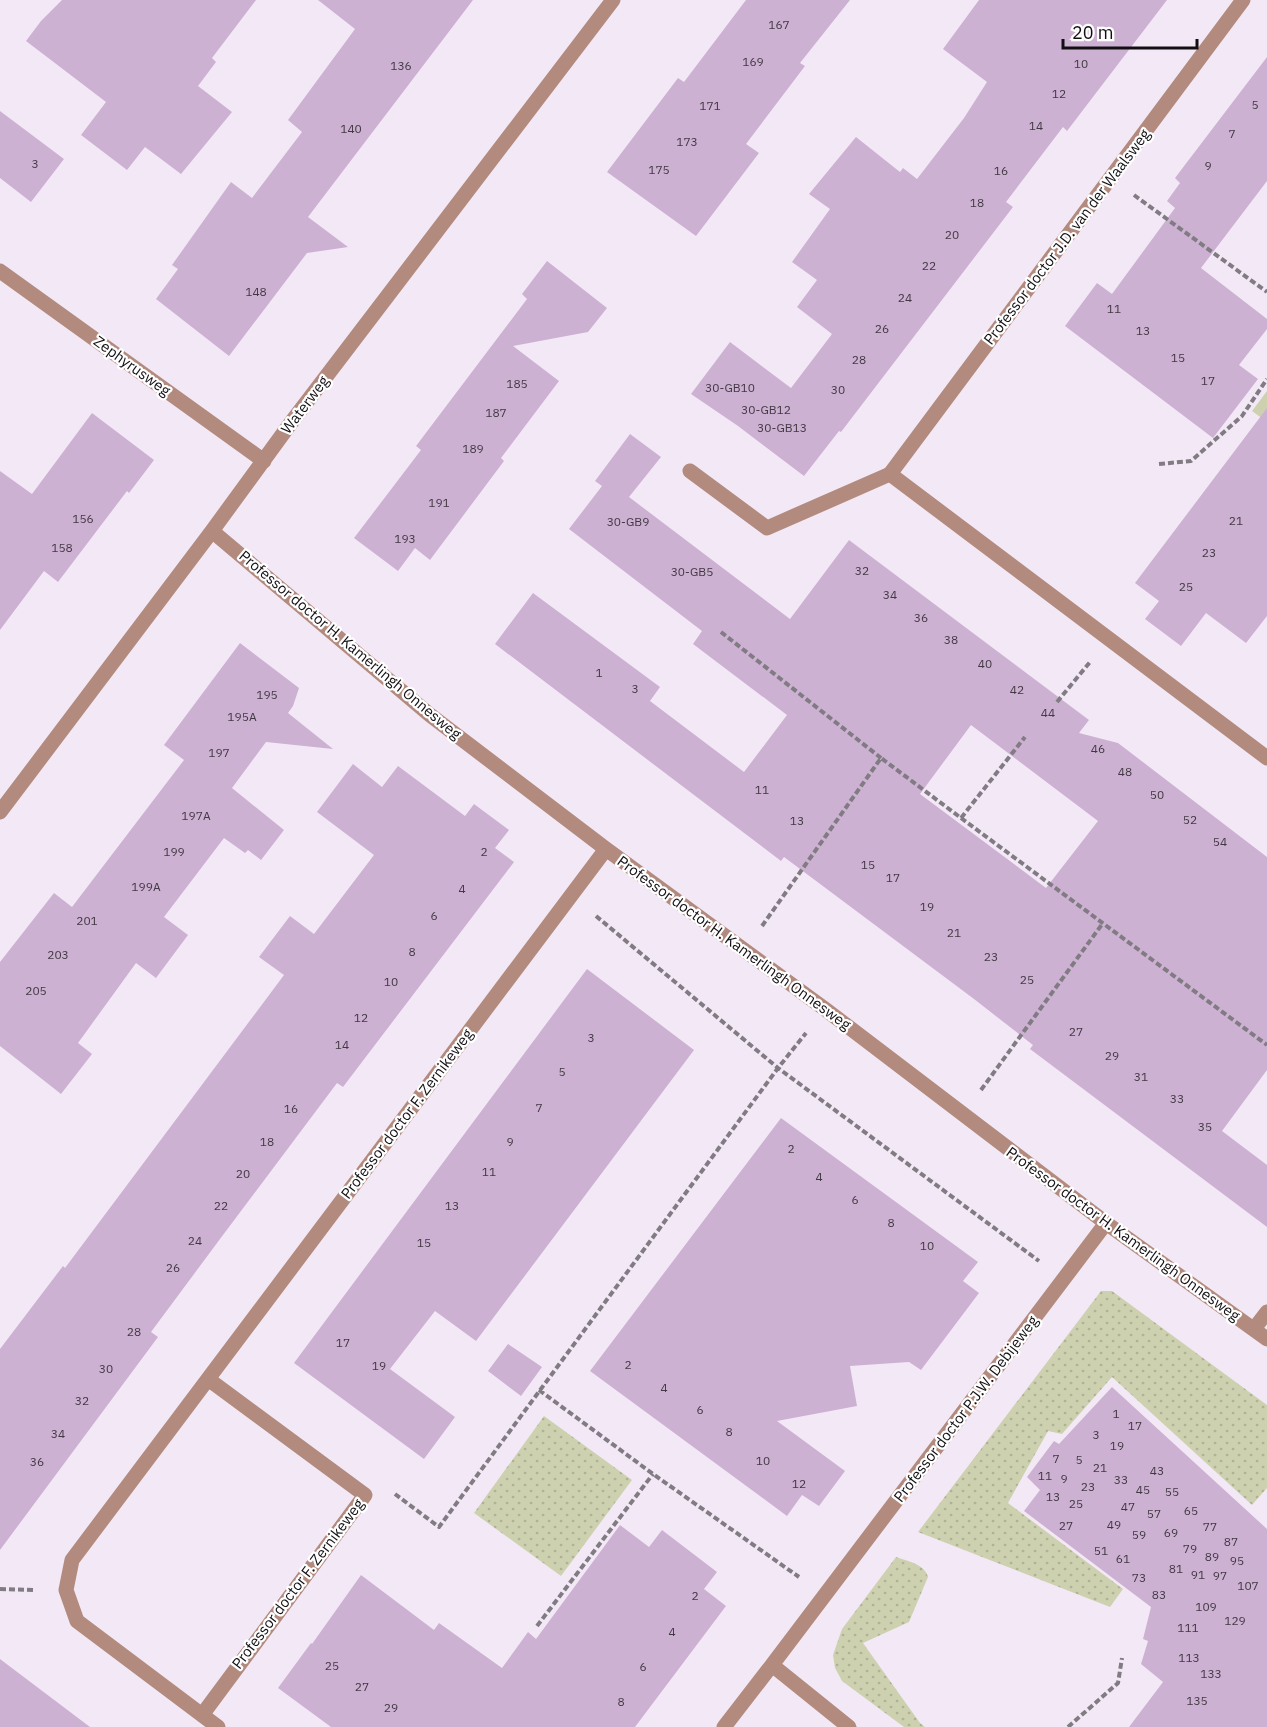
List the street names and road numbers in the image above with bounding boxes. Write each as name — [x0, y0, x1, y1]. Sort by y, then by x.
street label: Professor doctor J.D. van der Waalsweg — [979, 125, 1154, 348]
street label: Zephyrusweg — [90, 331, 174, 400]
street label: Waterweg — [277, 372, 333, 438]
street label: Professor doctor H. Kamerlingh Onnesweg — [235, 546, 465, 743]
street label: Professor doctor H. Kamerlingh Onnesweg — [614, 851, 855, 1034]
street label: Professor doctor F. Zernikeweg — [336, 1025, 477, 1202]
street label: Professor doctor H. Kamerlingh Onnesweg — [1003, 1142, 1244, 1325]
street label: Professor doctor P.J.W. Debijeweg — [889, 1312, 1042, 1506]
street label: Professor doctor F. Zernikeweg — [227, 1495, 368, 1672]

